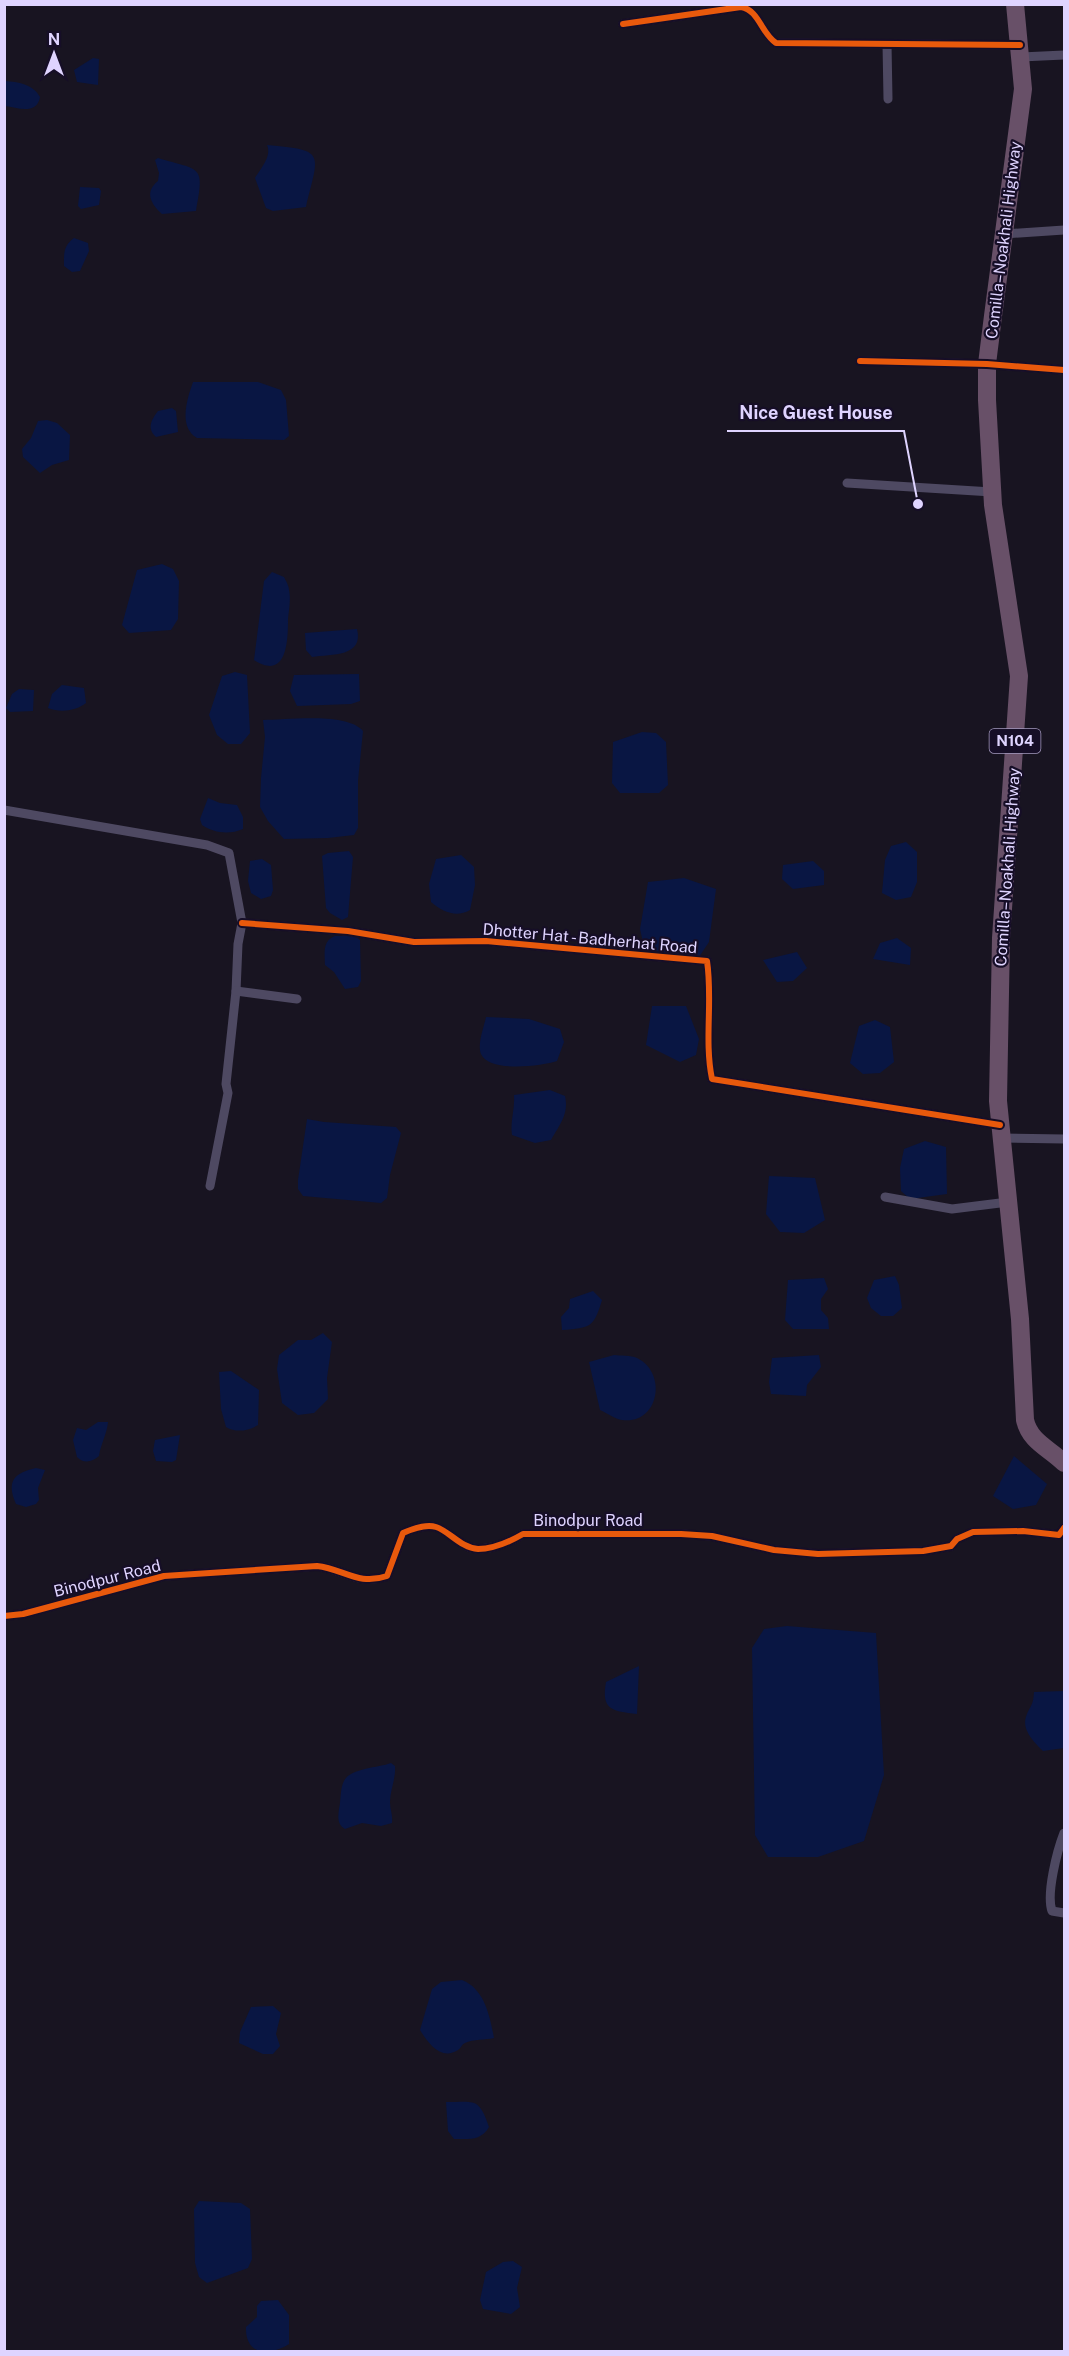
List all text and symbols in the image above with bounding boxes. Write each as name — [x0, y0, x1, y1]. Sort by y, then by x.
north arrow — [24, 24, 84, 84]
text: N — [48, 30, 60, 49]
street label: Comilla–Noakhali Highway — [982, 140, 1025, 340]
callout: Nice Guest House — [727, 395, 904, 431]
text: Nice Guest House — [739, 402, 893, 423]
road number: N104 — [990, 729, 1040, 753]
street label: Comilla–Noakhali Highway — [991, 767, 1024, 967]
street label: Dhotter Hat - Badherhat Road — [482, 920, 698, 957]
street label: Binodpur Road — [533, 1511, 643, 1530]
street label: Binodpur Road — [52, 1556, 163, 1601]

